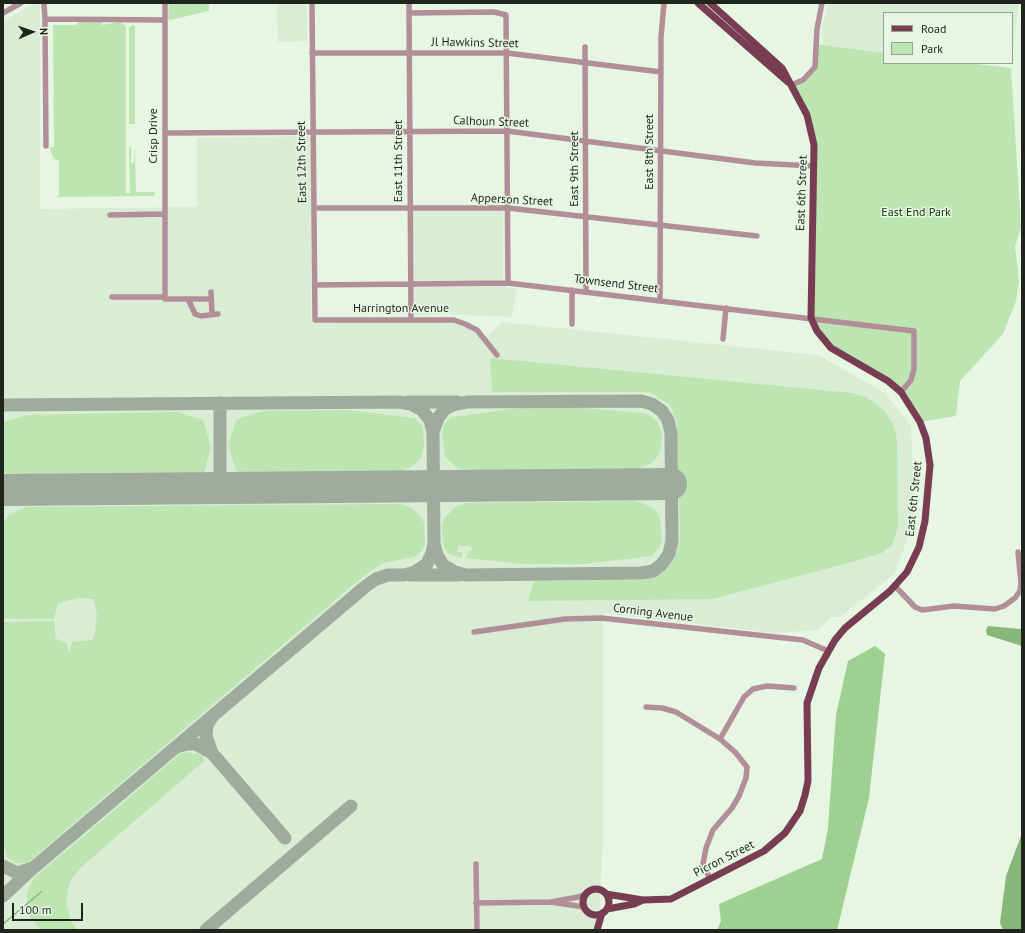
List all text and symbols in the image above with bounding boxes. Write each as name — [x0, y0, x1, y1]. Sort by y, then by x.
north arrow — [12, 12, 52, 52]
legend — [883, 12, 1013, 64]
text: Road — [921, 21, 946, 36]
text: N — [37, 28, 51, 35]
street label: Jl Hawkins Street — [431, 35, 519, 51]
text: Park — [921, 41, 943, 56]
street label: Crisp Drive — [147, 108, 161, 164]
street label: Calhoun Street — [453, 113, 529, 131]
street label: East 8th Street — [643, 114, 657, 190]
street label: East 11th Street — [392, 120, 406, 202]
street label: East 12th Street — [294, 121, 310, 203]
street label: East 9th Street — [568, 131, 582, 207]
street label: East 6th Street — [793, 155, 811, 231]
street label: Apperson Street — [471, 191, 553, 209]
park label: East End Park — [881, 206, 951, 220]
street label: Townsend Street — [573, 272, 659, 296]
street label: Harrington Avenue — [353, 302, 449, 316]
street label: East 6th Street — [903, 461, 925, 537]
street label: Corning Avenue — [612, 601, 694, 625]
street label: Picron Street — [691, 838, 757, 880]
scale bar — [14, 895, 85, 921]
text: 100 m — [19, 902, 52, 917]

